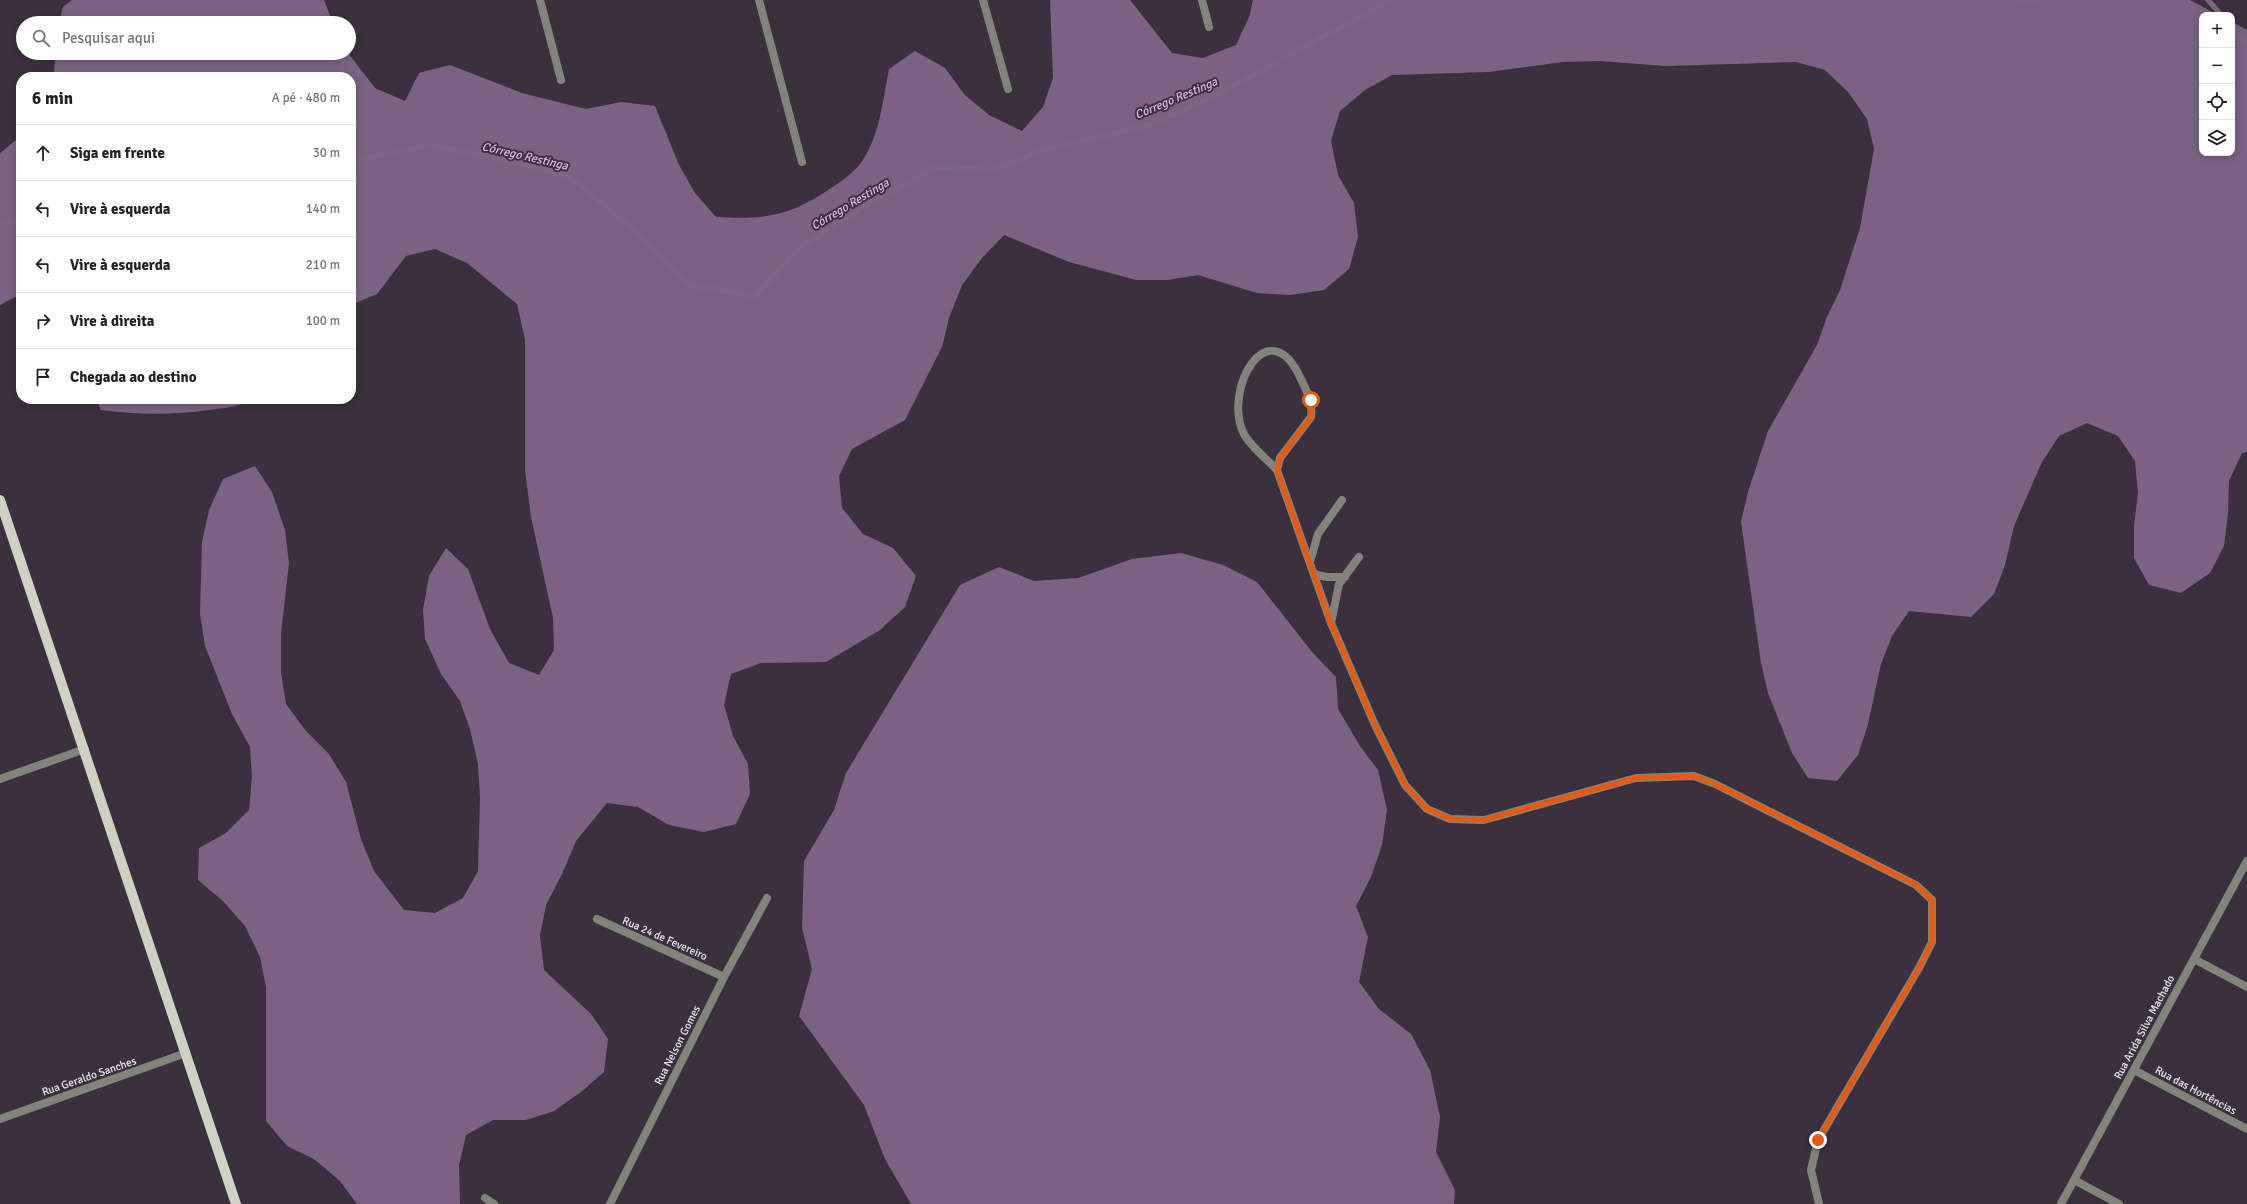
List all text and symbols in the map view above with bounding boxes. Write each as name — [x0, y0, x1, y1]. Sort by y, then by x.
map controls — [2199, 12, 2235, 156]
button: + — [2199, 12, 2235, 48]
search box — [16, 16, 356, 60]
icon: search — [30, 27, 52, 49]
text: Pesquisar aqui — [62, 29, 155, 47]
button: − — [2199, 48, 2235, 84]
water label: Córrego Restinga — [1133, 74, 1220, 123]
button: locate — [2199, 84, 2235, 120]
text: 6 min — [32, 88, 73, 109]
text: A pé · 480 m — [272, 90, 340, 106]
button: layers — [2199, 120, 2235, 156]
water label: Córrego Restinga — [480, 139, 570, 174]
icon: ahead — [32, 142, 54, 164]
text: Siga em frente — [70, 144, 165, 162]
text: 30 m — [313, 145, 340, 161]
water label: Córrego Restinga — [809, 175, 893, 234]
icon: left — [32, 198, 54, 220]
text: Vire à esquerda — [70, 200, 170, 218]
text: 140 m — [306, 201, 340, 217]
icon: left — [32, 254, 54, 276]
text: Vire à esquerda — [70, 256, 170, 274]
text: 210 m — [306, 257, 340, 273]
icon: right — [32, 310, 54, 332]
text: Vire à direita — [70, 312, 154, 330]
text: 100 m — [306, 313, 340, 329]
icon: arrive — [32, 366, 54, 388]
text: Chegada ao destino — [70, 368, 197, 386]
route start — [1302, 391, 1320, 409]
street label: Rua 24 de Fevereiro — [620, 914, 709, 963]
street label: Rua Arida Silva Machado — [2111, 973, 2178, 1082]
street label: Rua Nelson Gomes — [652, 1003, 703, 1087]
street label: Rua Geraldo Sanches — [40, 1054, 138, 1099]
street label: Rua das Hortências — [2153, 1063, 2239, 1117]
route end — [1809, 1131, 1827, 1149]

